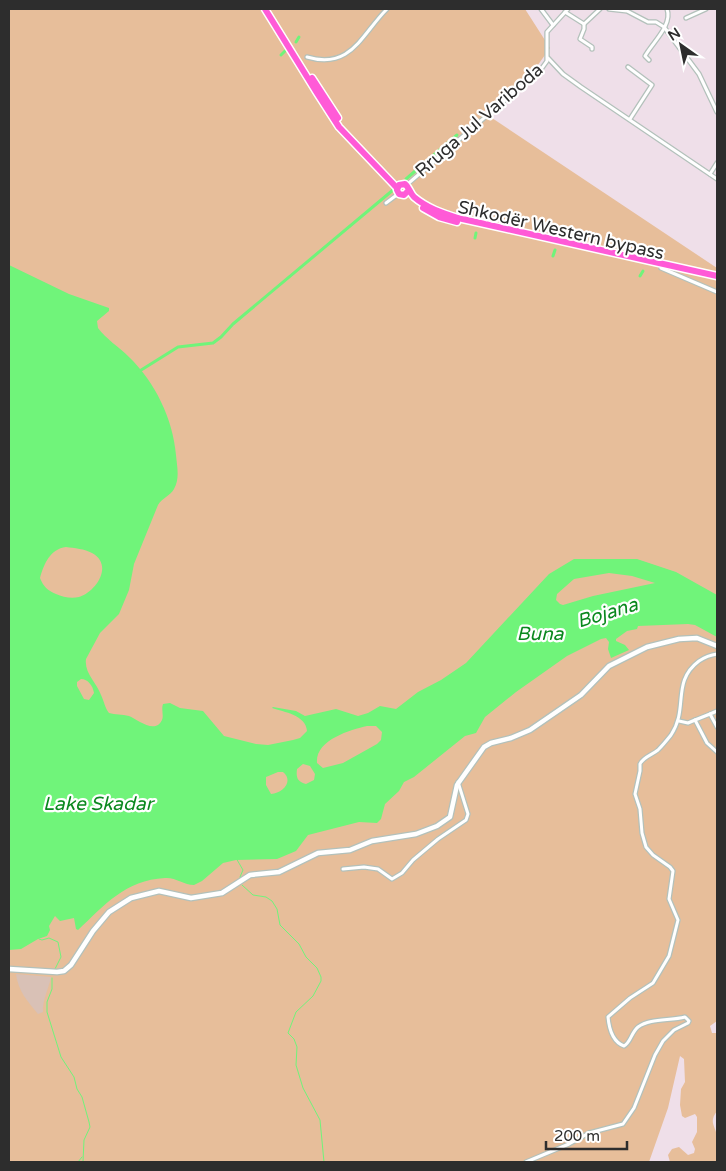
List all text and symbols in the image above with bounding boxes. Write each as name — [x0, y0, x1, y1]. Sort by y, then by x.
north arrow — [656, 20, 706, 70]
text: N — [665, 24, 684, 45]
street label: Rruga Jul Variboda — [411, 59, 547, 181]
street label: Shkodër Western bypass — [456, 196, 666, 264]
water label: Bojana — [574, 593, 642, 633]
water label: Buna — [517, 623, 565, 645]
water label: Lake Skadar — [43, 793, 156, 815]
scale bar — [546, 1118, 627, 1150]
text: 200 m — [554, 1127, 600, 1145]

